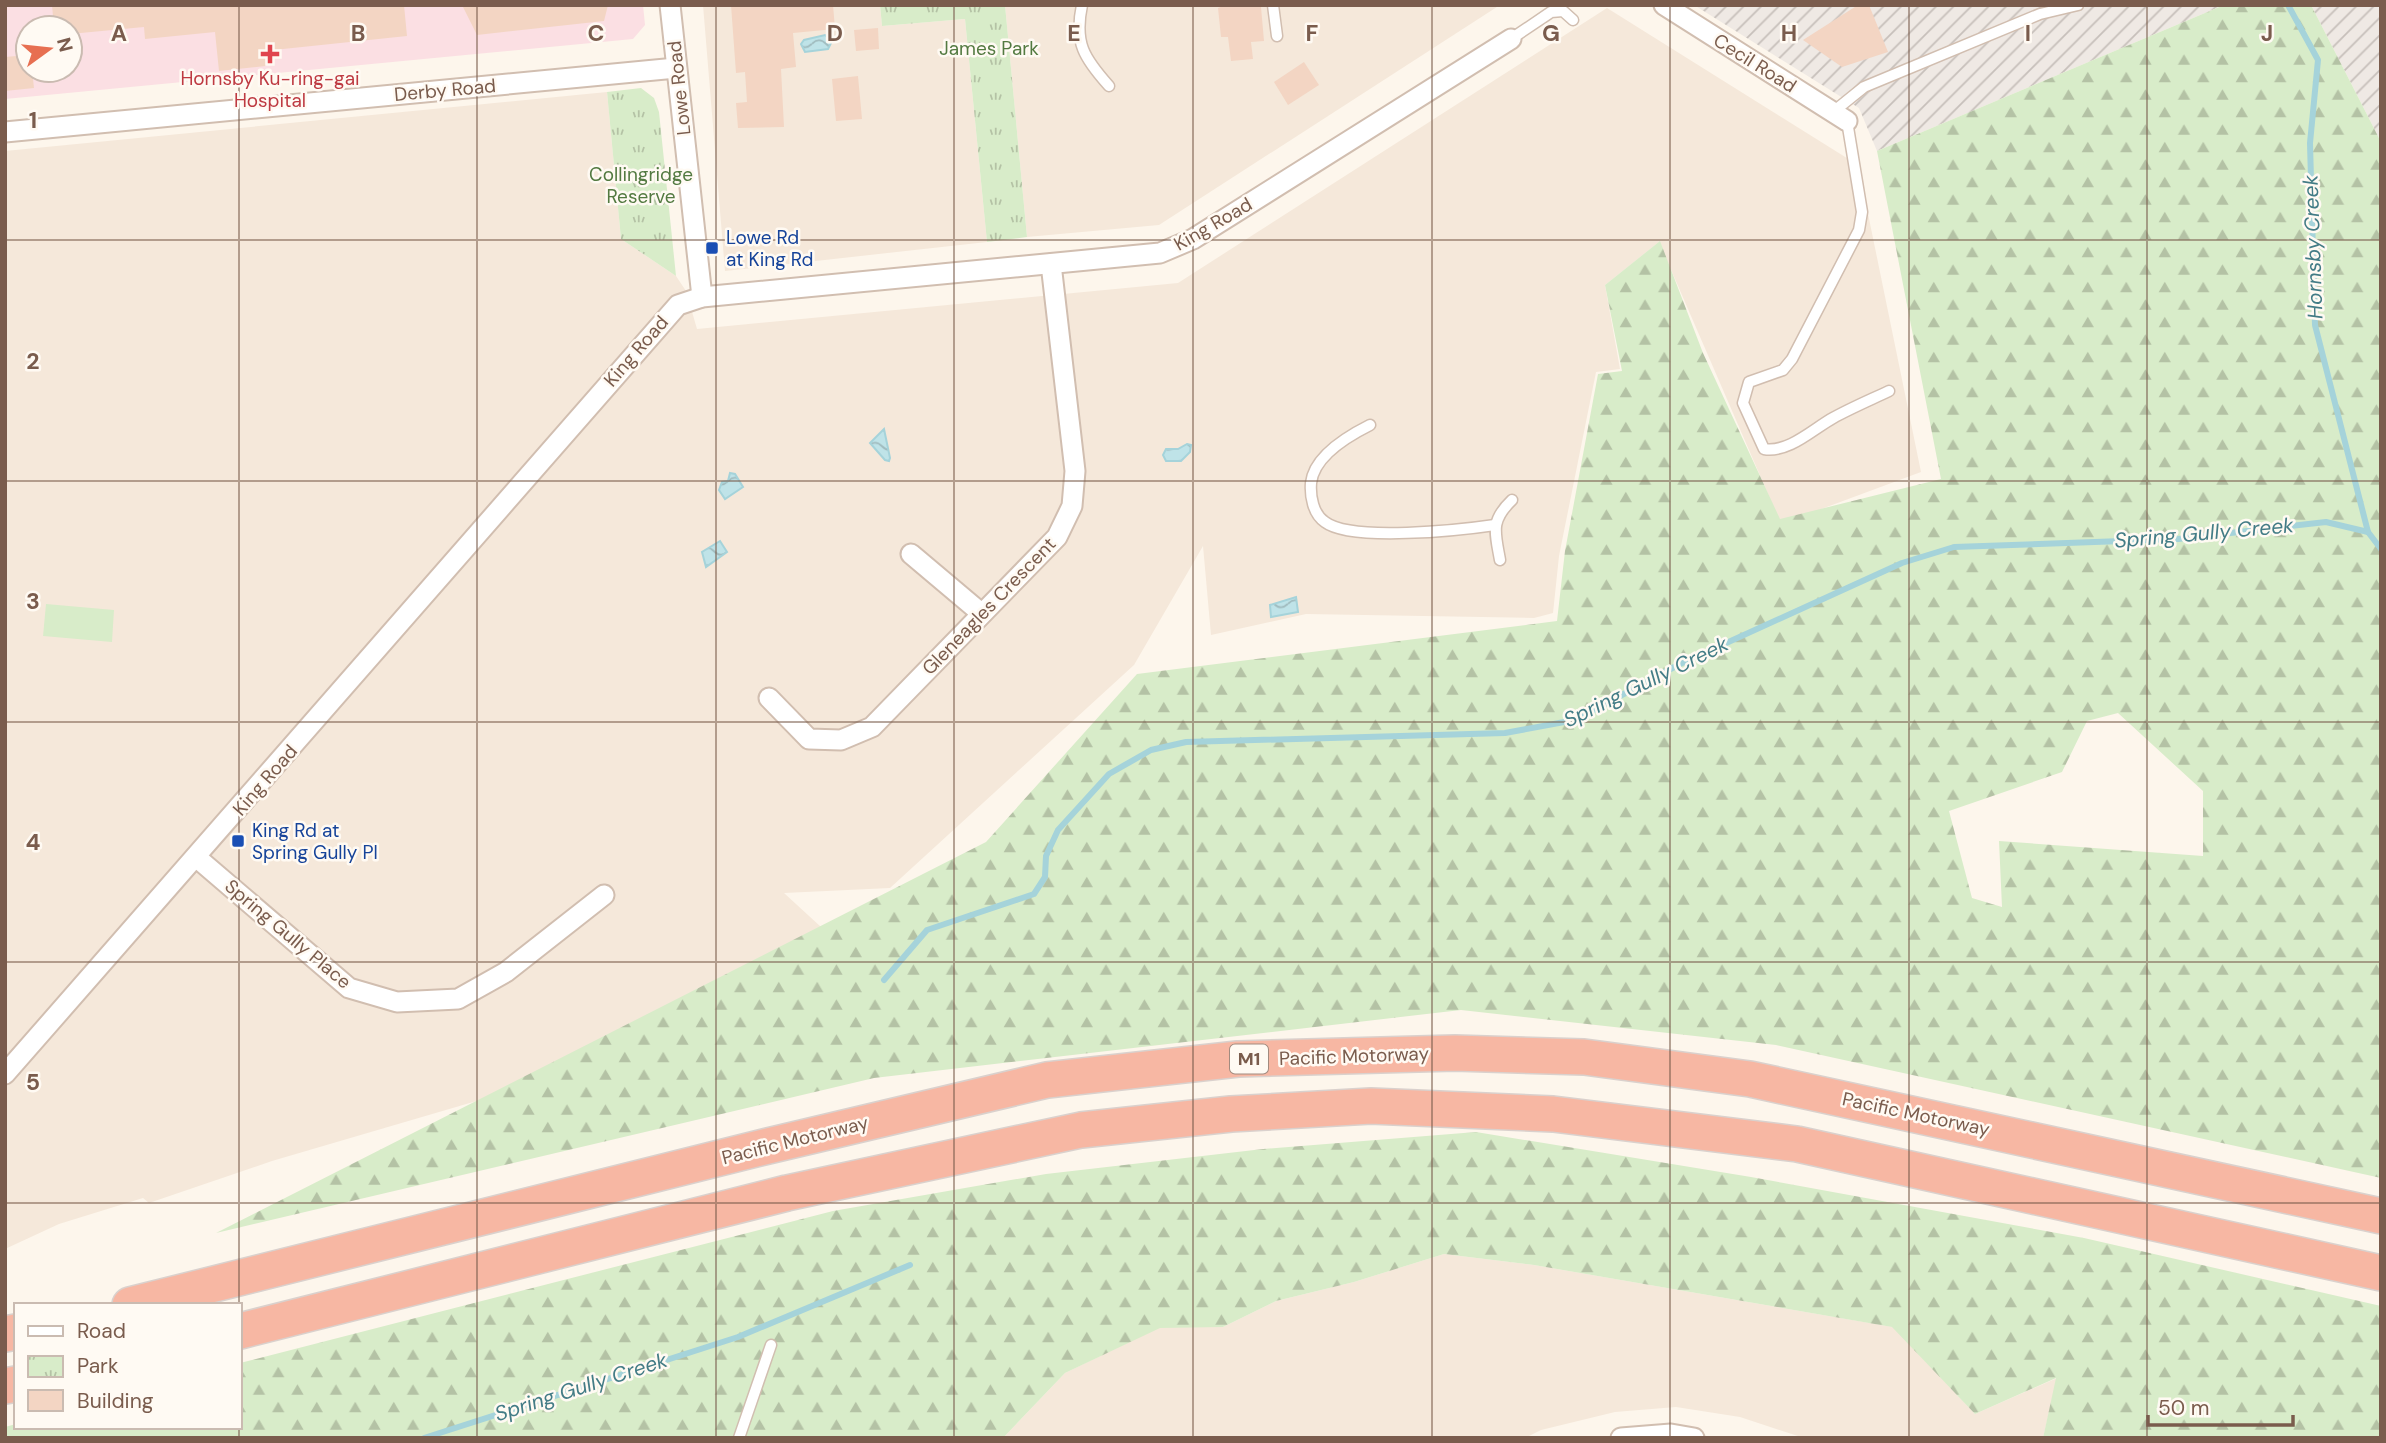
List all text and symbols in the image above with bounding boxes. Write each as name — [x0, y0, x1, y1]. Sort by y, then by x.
north arrow — [14, 14, 84, 84]
text: A — [111, 18, 127, 48]
text: B — [351, 18, 365, 48]
text: C — [588, 18, 604, 48]
text: D — [827, 18, 843, 48]
text: E — [1067, 18, 1081, 48]
text: F — [1306, 18, 1319, 48]
text: G — [1542, 18, 1560, 48]
text: H — [1781, 18, 1797, 48]
text: I — [2025, 18, 2031, 48]
text: J — [2261, 18, 2273, 48]
street label: Cecil Road — [1709, 28, 1801, 98]
text: N — [51, 35, 79, 55]
park label: James Park — [939, 36, 1039, 61]
street label: Lowe Road — [662, 40, 696, 136]
marker: Hornsby Ku-ring-gai Hospital — [260, 44, 280, 64]
place label: Hornsby Ku-ring-gai Hospital — [180, 66, 360, 113]
street label: Derby Road — [393, 73, 497, 107]
text: 1 — [29, 105, 37, 135]
park label: Collingridge Reserve — [589, 162, 693, 209]
water label: Hornsby Creek — [2296, 174, 2330, 320]
street label: King Road — [1169, 192, 1257, 256]
place label: Lowe Rd at King Rd — [726, 225, 813, 272]
marker: Lowe Rd at King Rd — [704, 240, 720, 256]
street label: King Road — [598, 310, 674, 392]
text: 2 — [26, 346, 40, 376]
water label: Spring Gully Creek — [2113, 511, 2295, 555]
street label: Gleneagles Crescent — [917, 532, 1061, 680]
text: 3 — [26, 586, 40, 616]
water label: Spring Gully Creek — [1559, 630, 1733, 734]
street label: King Road — [227, 739, 303, 821]
place label: King Rd at Spring Gully Pl — [252, 818, 378, 865]
text: 4 — [26, 827, 41, 857]
marker: King Rd at Spring Gully Pl — [230, 833, 246, 849]
street label: Spring Gully Place — [220, 874, 356, 994]
street label: Pacific Motorway — [1279, 1041, 1430, 1071]
road number: M1 — [1230, 1044, 1268, 1074]
text: 5 — [26, 1067, 40, 1097]
street label: Pacific Motorway — [1840, 1086, 1992, 1142]
street label: Pacific Motorway — [719, 1110, 871, 1170]
legend — [14, 1303, 242, 1429]
text: Road — [77, 1317, 126, 1345]
water label: Spring Gully Creek — [491, 1346, 671, 1428]
text: Park — [77, 1352, 119, 1380]
scale bar — [2148, 1384, 2293, 1428]
text: Building — [77, 1387, 154, 1415]
text: 50 m — [2158, 1394, 2209, 1422]

